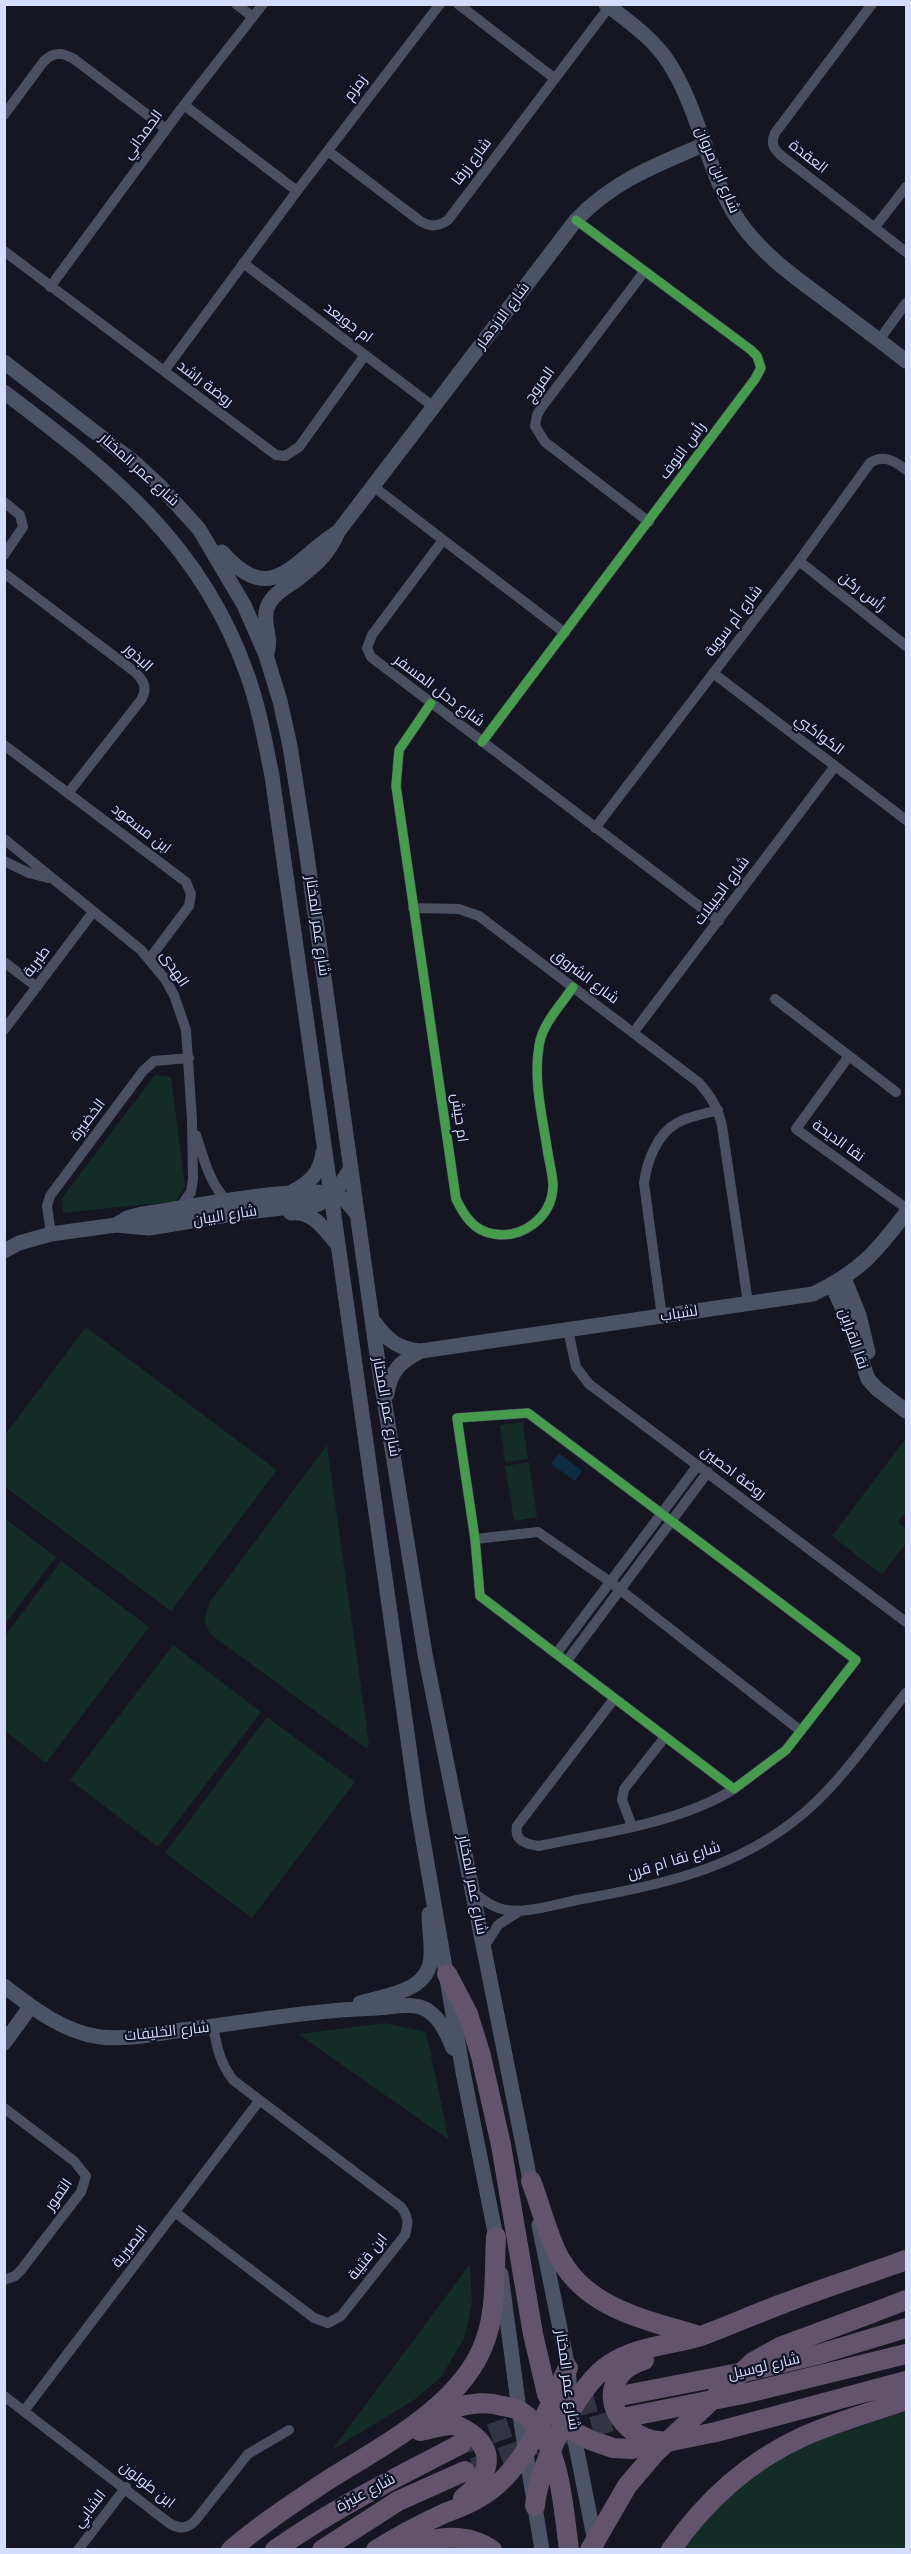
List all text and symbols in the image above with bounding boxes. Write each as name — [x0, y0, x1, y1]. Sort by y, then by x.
street label: زمزم — [341, 72, 371, 104]
street label: الحمداني — [119, 107, 167, 163]
street label: شارع ابن مروان — [691, 124, 743, 216]
street label: شارع زرقا — [448, 135, 496, 189]
street label: العقدة — [785, 136, 831, 178]
street label: شارع الازدهار — [472, 279, 534, 353]
street label: ام جويعد — [320, 299, 376, 347]
street label: روضة راشد — [173, 357, 237, 411]
street label: المروج — [521, 364, 559, 406]
street label: رأس النوف — [656, 419, 710, 483]
street label: شارع عمر المختار — [95, 430, 183, 510]
street label: رأس ركن — [835, 568, 889, 616]
street label: شارع أم سوية — [701, 582, 767, 660]
street label: البذور — [120, 640, 156, 676]
street label: شارع دحل المسفر — [390, 651, 488, 731]
street label: الكواكبي — [791, 711, 847, 759]
street label: ابن مسعود — [108, 800, 174, 858]
street label: شارع الجبيلات — [690, 853, 754, 929]
street label: شارع عمر المختار — [301, 875, 333, 977]
street label: طبرية — [20, 943, 54, 981]
street label: شارع الشروق — [548, 946, 622, 1008]
street label: الهدى — [156, 948, 192, 990]
street label: ام حيش — [447, 1092, 471, 1144]
street label: الخضيرة — [66, 1096, 110, 1144]
street label: نقا الديحة — [808, 1116, 868, 1166]
street label: شارع البيان — [192, 1202, 258, 1230]
street label: لشباب — [659, 1302, 699, 1326]
street label: نقا القراين — [834, 1306, 872, 1372]
street label: شارع عمر المختار — [368, 1356, 404, 1458]
street label: روضة احصين — [697, 1443, 769, 1503]
street label: شارع عمر المختار — [454, 1834, 490, 1936]
street label: شارع نقا ام قرن — [625, 1838, 723, 1884]
street label: شارع الخليفات — [124, 2019, 210, 2045]
street label: التمور — [42, 2175, 76, 2215]
street label: البصيرية — [108, 2222, 152, 2272]
street label: ابن قتيبة — [344, 2230, 392, 2284]
street label: شارع عمر المختار — [551, 2329, 583, 2431]
street label: شارع لوسيل — [726, 2350, 802, 2384]
street label: ابن طولون — [116, 2458, 178, 2512]
street label: شارع عنيزة — [333, 2470, 399, 2516]
street label: الشابي — [70, 2487, 110, 2531]

